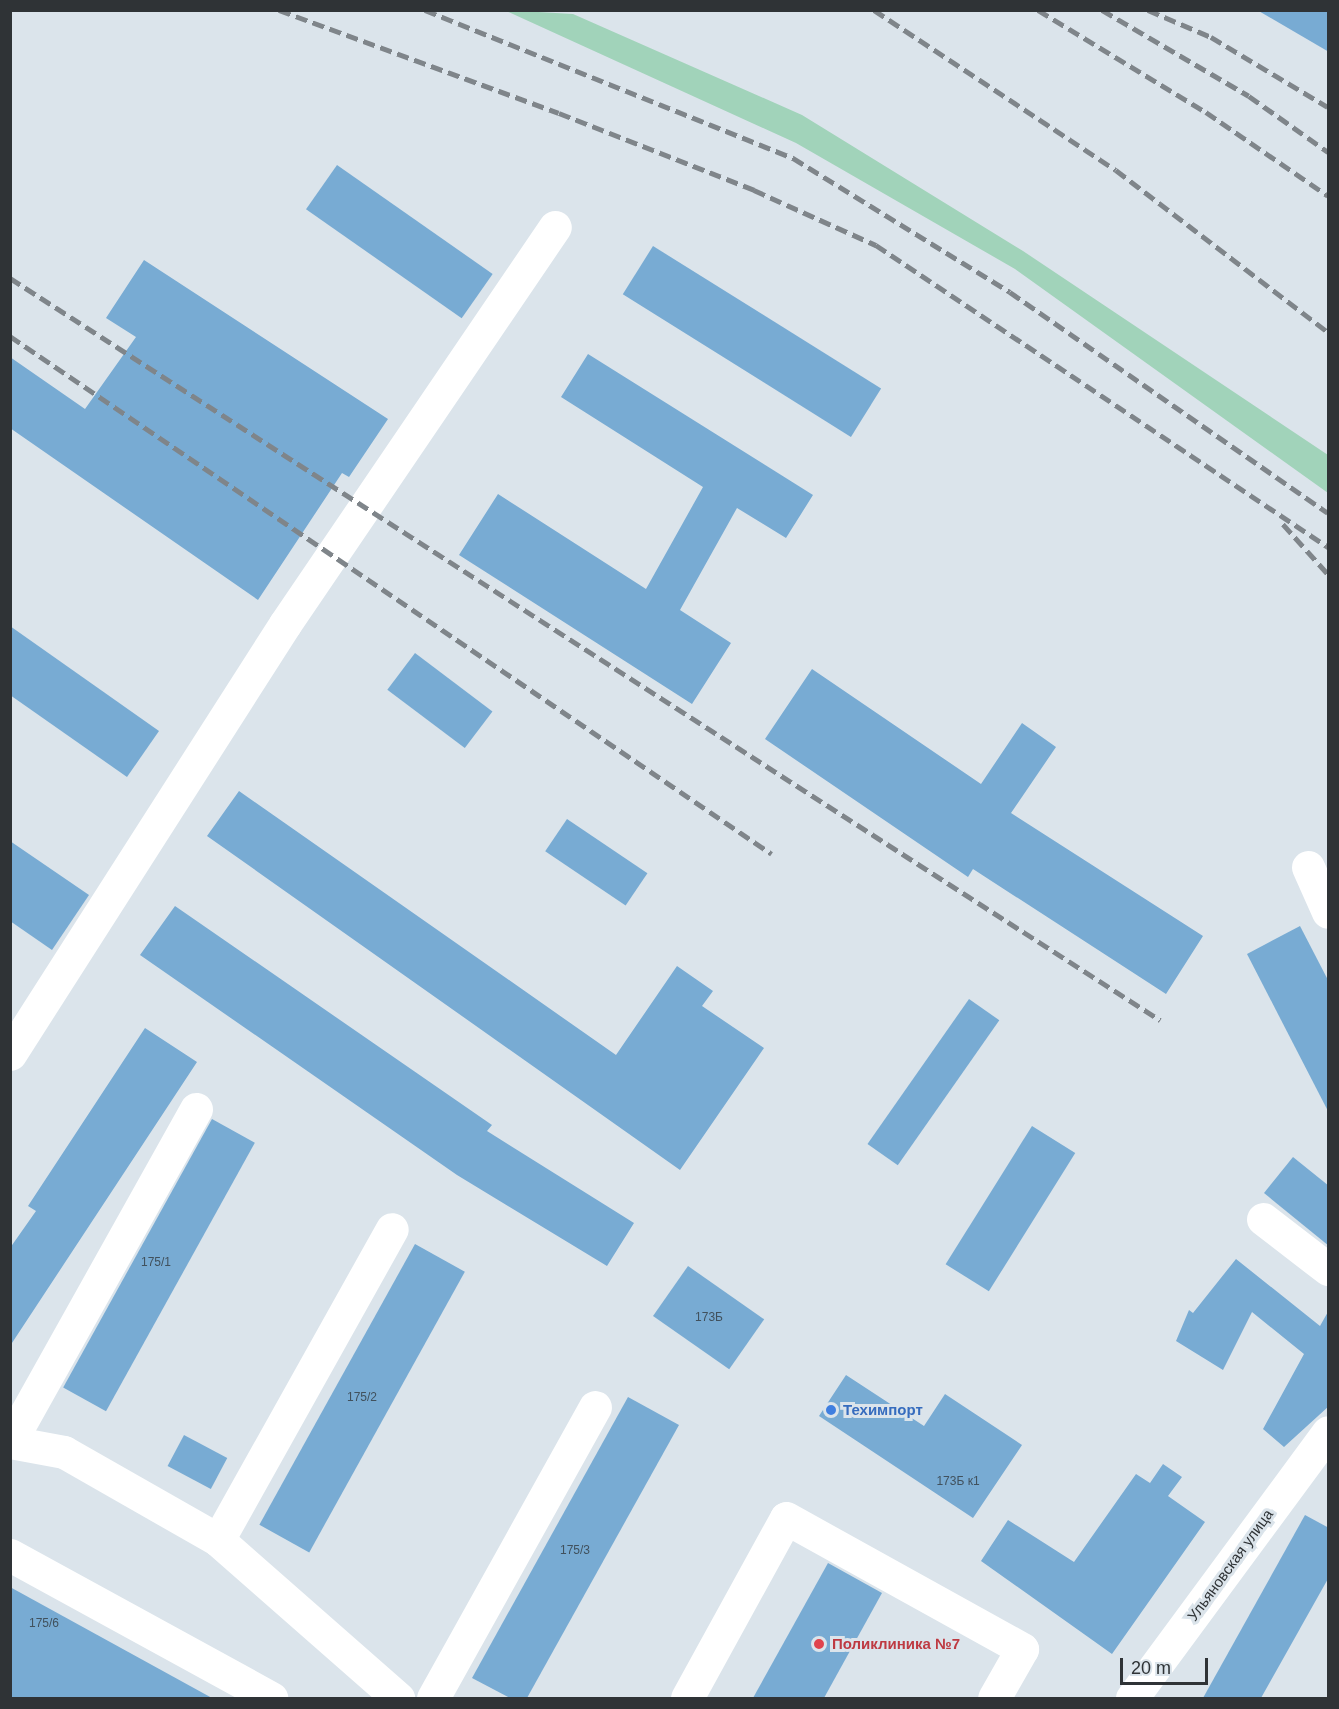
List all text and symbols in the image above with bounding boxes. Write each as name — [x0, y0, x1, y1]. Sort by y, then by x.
house number: 175/1 — [141, 1256, 171, 1270]
house number: 173Б — [695, 1311, 723, 1325]
house number: 175/2 — [347, 1391, 377, 1405]
place label: Техимпорт — [843, 1401, 923, 1419]
marker: Техимпорт — [824, 1403, 838, 1417]
house number: 173Б к1 — [936, 1475, 980, 1489]
street label: Ульяновская улица — [1183, 1506, 1277, 1624]
house number: 175/3 — [560, 1544, 590, 1558]
house number: 175/6 — [29, 1617, 59, 1631]
marker: Поликлиника №7 — [810, 1635, 828, 1653]
place label: Поликлиника №7 — [832, 1635, 960, 1653]
scale bar — [1123, 1646, 1212, 1684]
text: 20 m — [1131, 1658, 1171, 1678]

